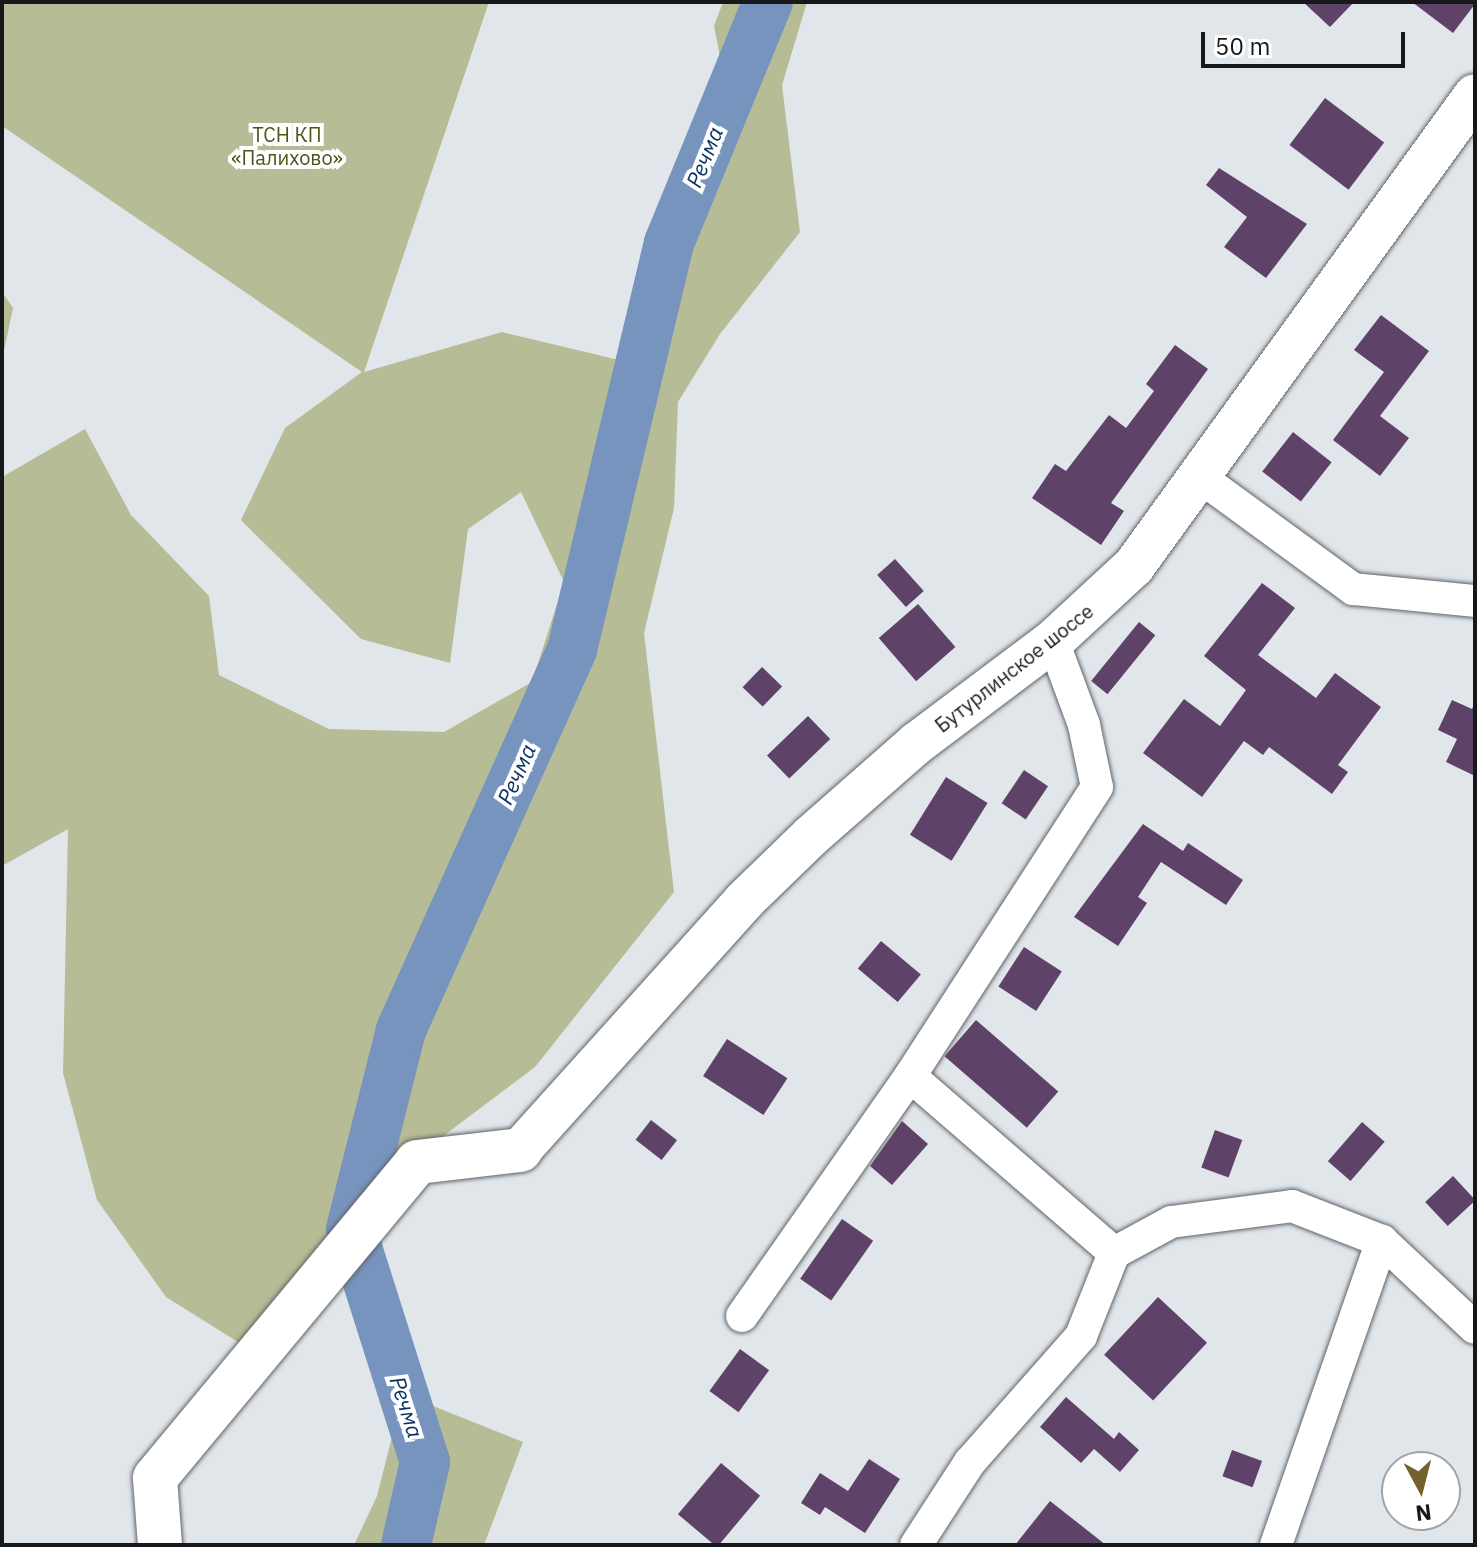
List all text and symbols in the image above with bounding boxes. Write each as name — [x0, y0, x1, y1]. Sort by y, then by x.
scale bar — [1205, 16, 1409, 66]
text: 50 m — [1215, 30, 1270, 62]
park label: ТСН КП «Палихово» — [231, 122, 343, 169]
water label: Речма — [680, 123, 728, 191]
street label: Бутурлинское шоссе — [930, 599, 1098, 737]
water label: Речма — [491, 740, 541, 808]
water label: Речма — [385, 1373, 429, 1441]
north arrow — [1381, 1451, 1461, 1531]
text: N — [1414, 1498, 1433, 1529]

